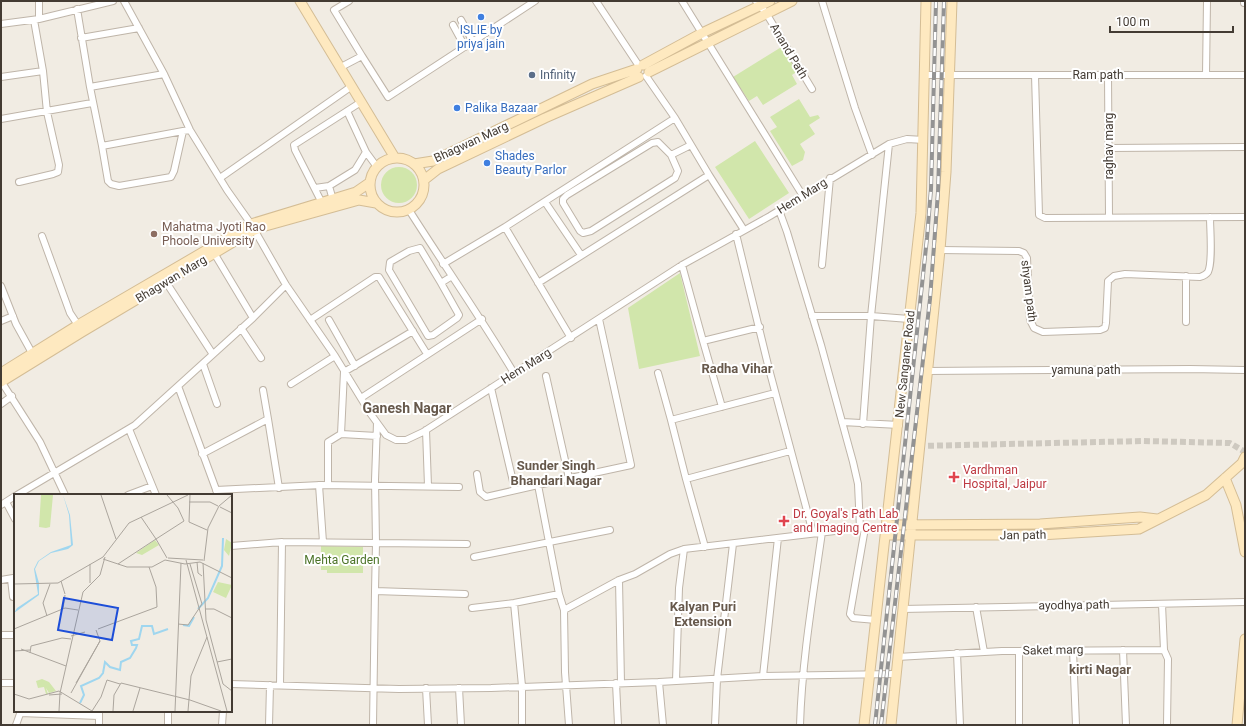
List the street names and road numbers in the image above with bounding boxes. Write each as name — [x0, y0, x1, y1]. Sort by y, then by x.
street label: Anand Path — [767, 21, 811, 81]
street label: Ram path — [1072, 68, 1124, 82]
street label: raghav marg — [1102, 113, 1116, 179]
street label: Bhagwan Marg — [432, 119, 510, 165]
street label: Hem Marg — [774, 175, 830, 217]
street label: Bhagwan Marg — [133, 252, 209, 306]
street label: shyam path — [1018, 259, 1040, 323]
street label: New Sanganer Road — [892, 310, 918, 418]
street label: Hem Marg — [498, 345, 554, 387]
street label: yamuna path — [1051, 363, 1121, 377]
street label: Jan path — [1000, 528, 1046, 542]
street label: ayodhya path — [1038, 597, 1110, 613]
street label: Saket marg — [1023, 642, 1083, 658]

